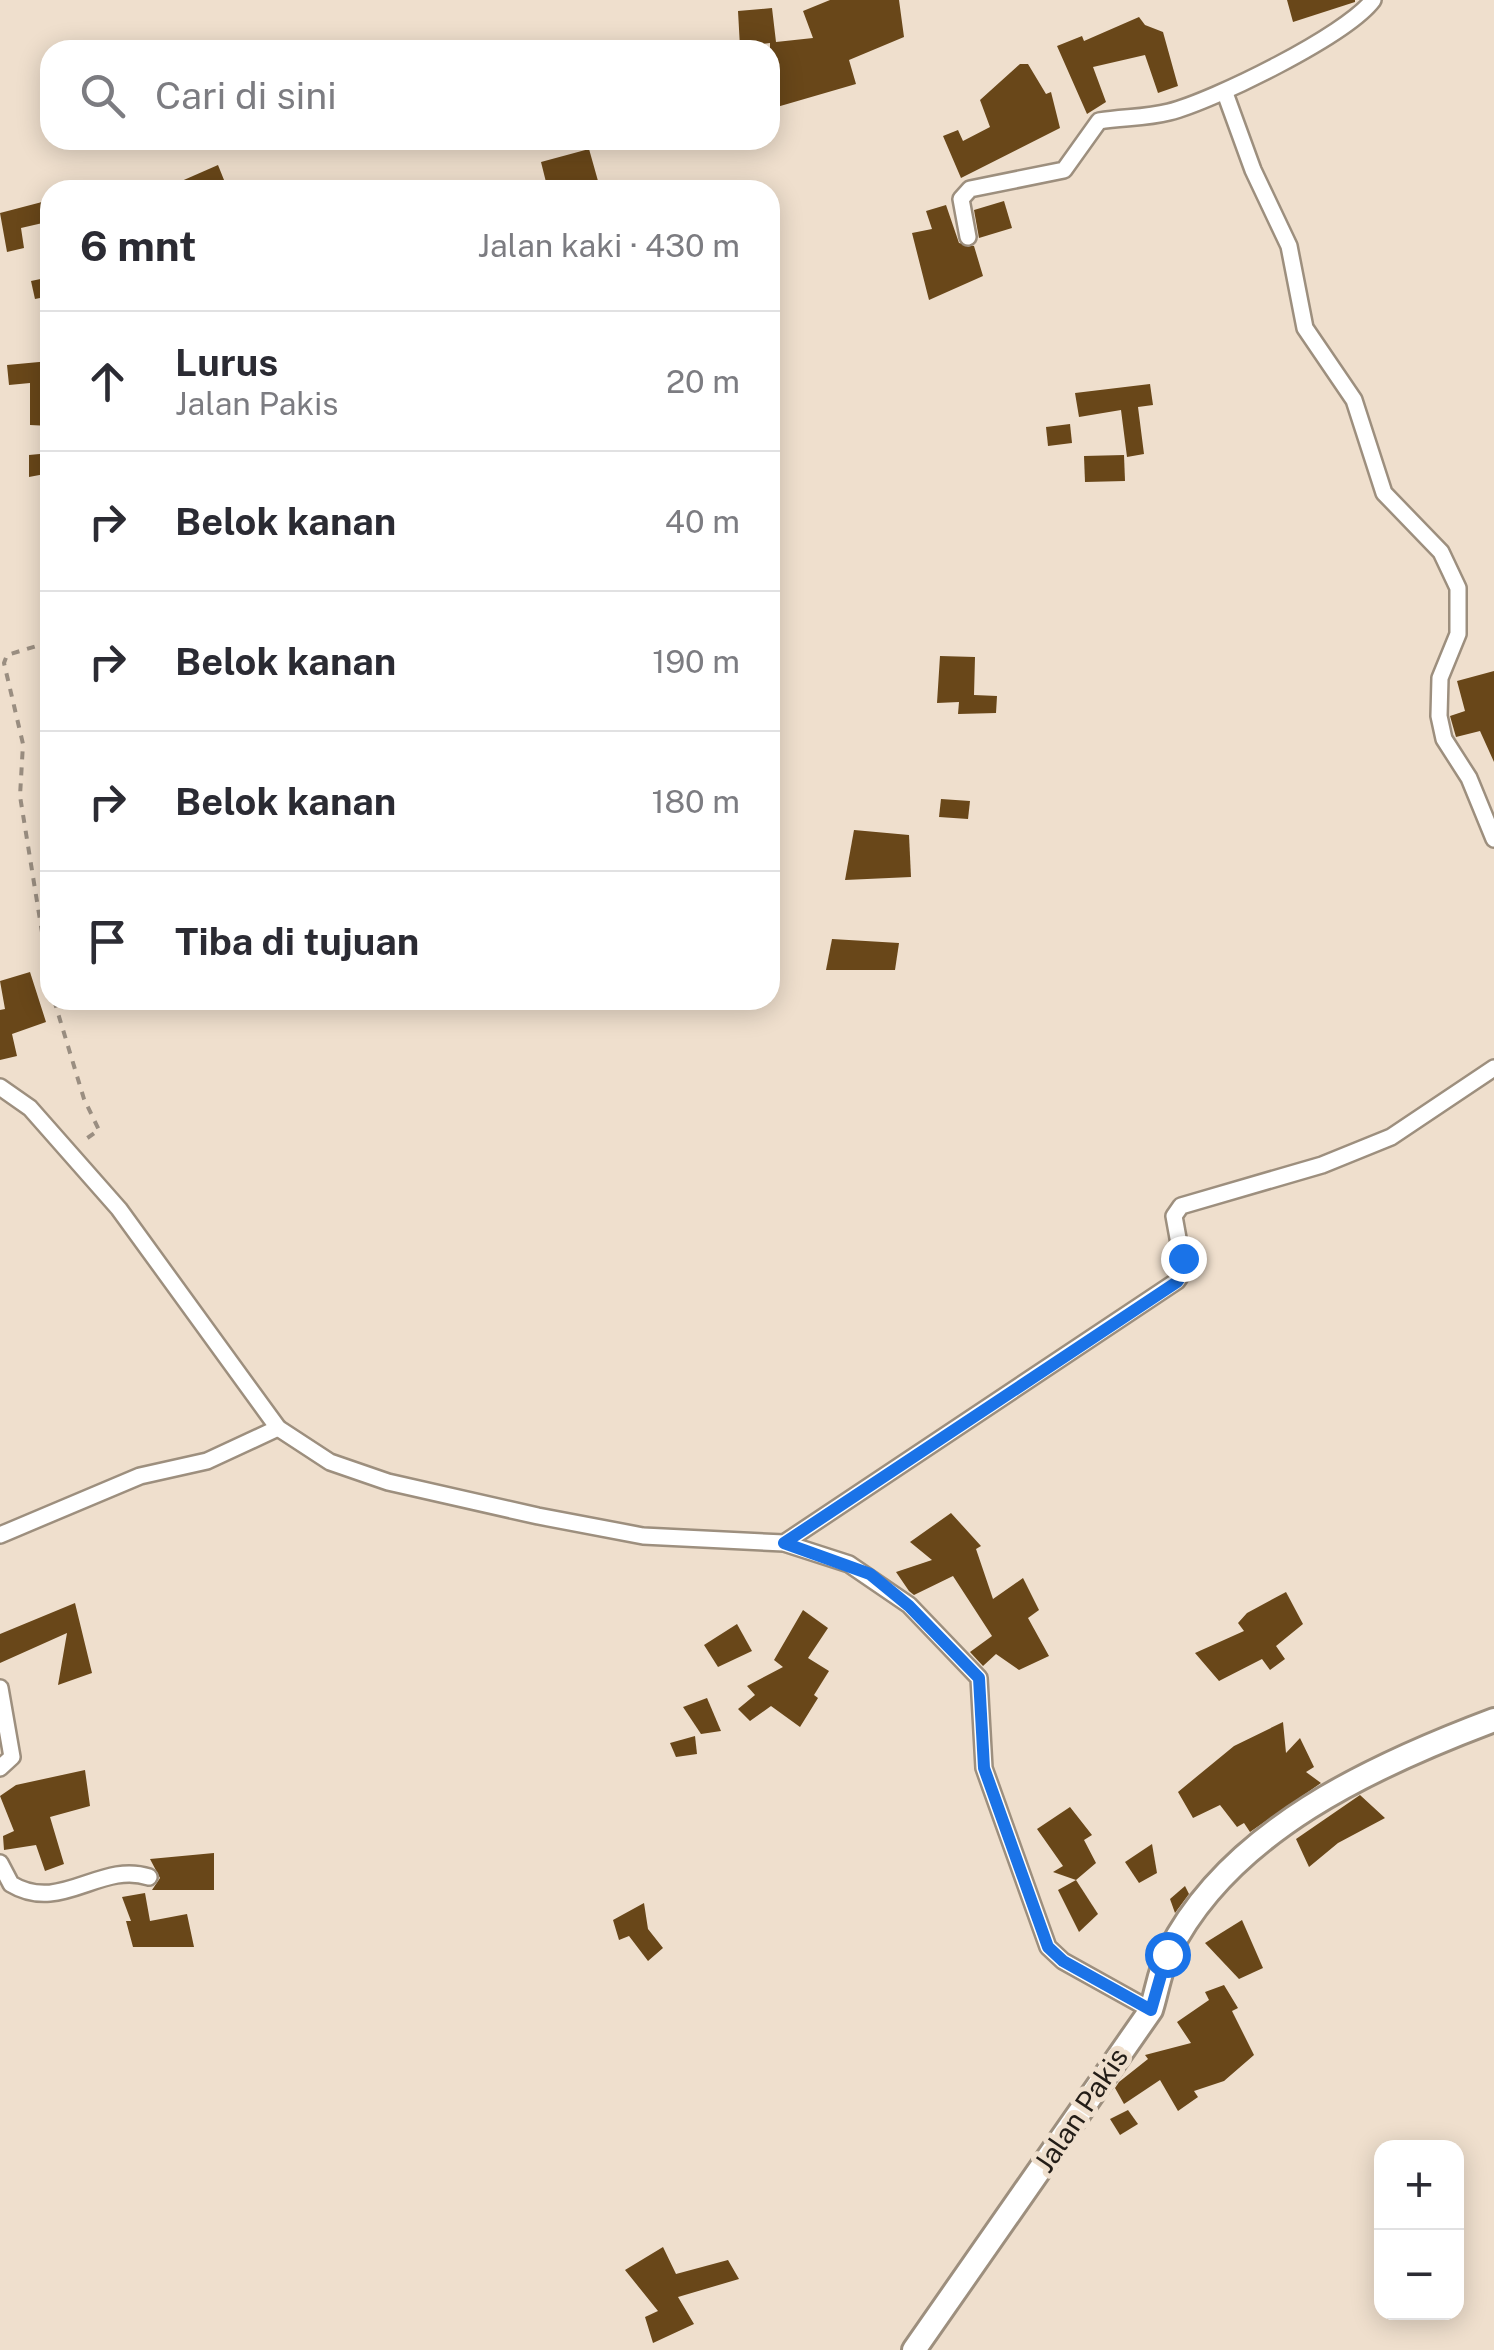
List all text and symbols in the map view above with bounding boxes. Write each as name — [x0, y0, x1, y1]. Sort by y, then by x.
search box — [40, 40, 780, 150]
icon: search — [75, 68, 130, 123]
text: Cari di sini — [155, 73, 337, 118]
text: 6 mnt — [80, 221, 196, 270]
text: Jalan kaki · 430 m — [477, 227, 740, 264]
text: Lurus — [175, 340, 278, 385]
icon: ahead — [80, 354, 135, 409]
text: 20 m — [666, 363, 740, 400]
text: Jalan Pakis — [175, 385, 338, 422]
icon: right — [80, 494, 135, 549]
text: Belok kanan — [175, 499, 396, 544]
text: 40 m — [665, 503, 740, 540]
icon: right — [80, 634, 135, 689]
text: Belok kanan — [175, 639, 396, 684]
text: 190 m — [652, 643, 740, 680]
icon: right — [80, 774, 135, 829]
text: Belok kanan — [175, 779, 396, 824]
text: 180 m — [651, 783, 740, 820]
icon: arrive — [80, 914, 135, 969]
text: Tiba di tujuan — [175, 919, 419, 964]
route end — [1161, 1236, 1207, 1282]
route start — [1145, 1932, 1191, 1978]
street label: Jalan Pakis — [1027, 2041, 1134, 2178]
map controls — [1374, 2140, 1464, 2320]
button: + — [1374, 2140, 1464, 2230]
button: − — [1374, 2230, 1464, 2320]

